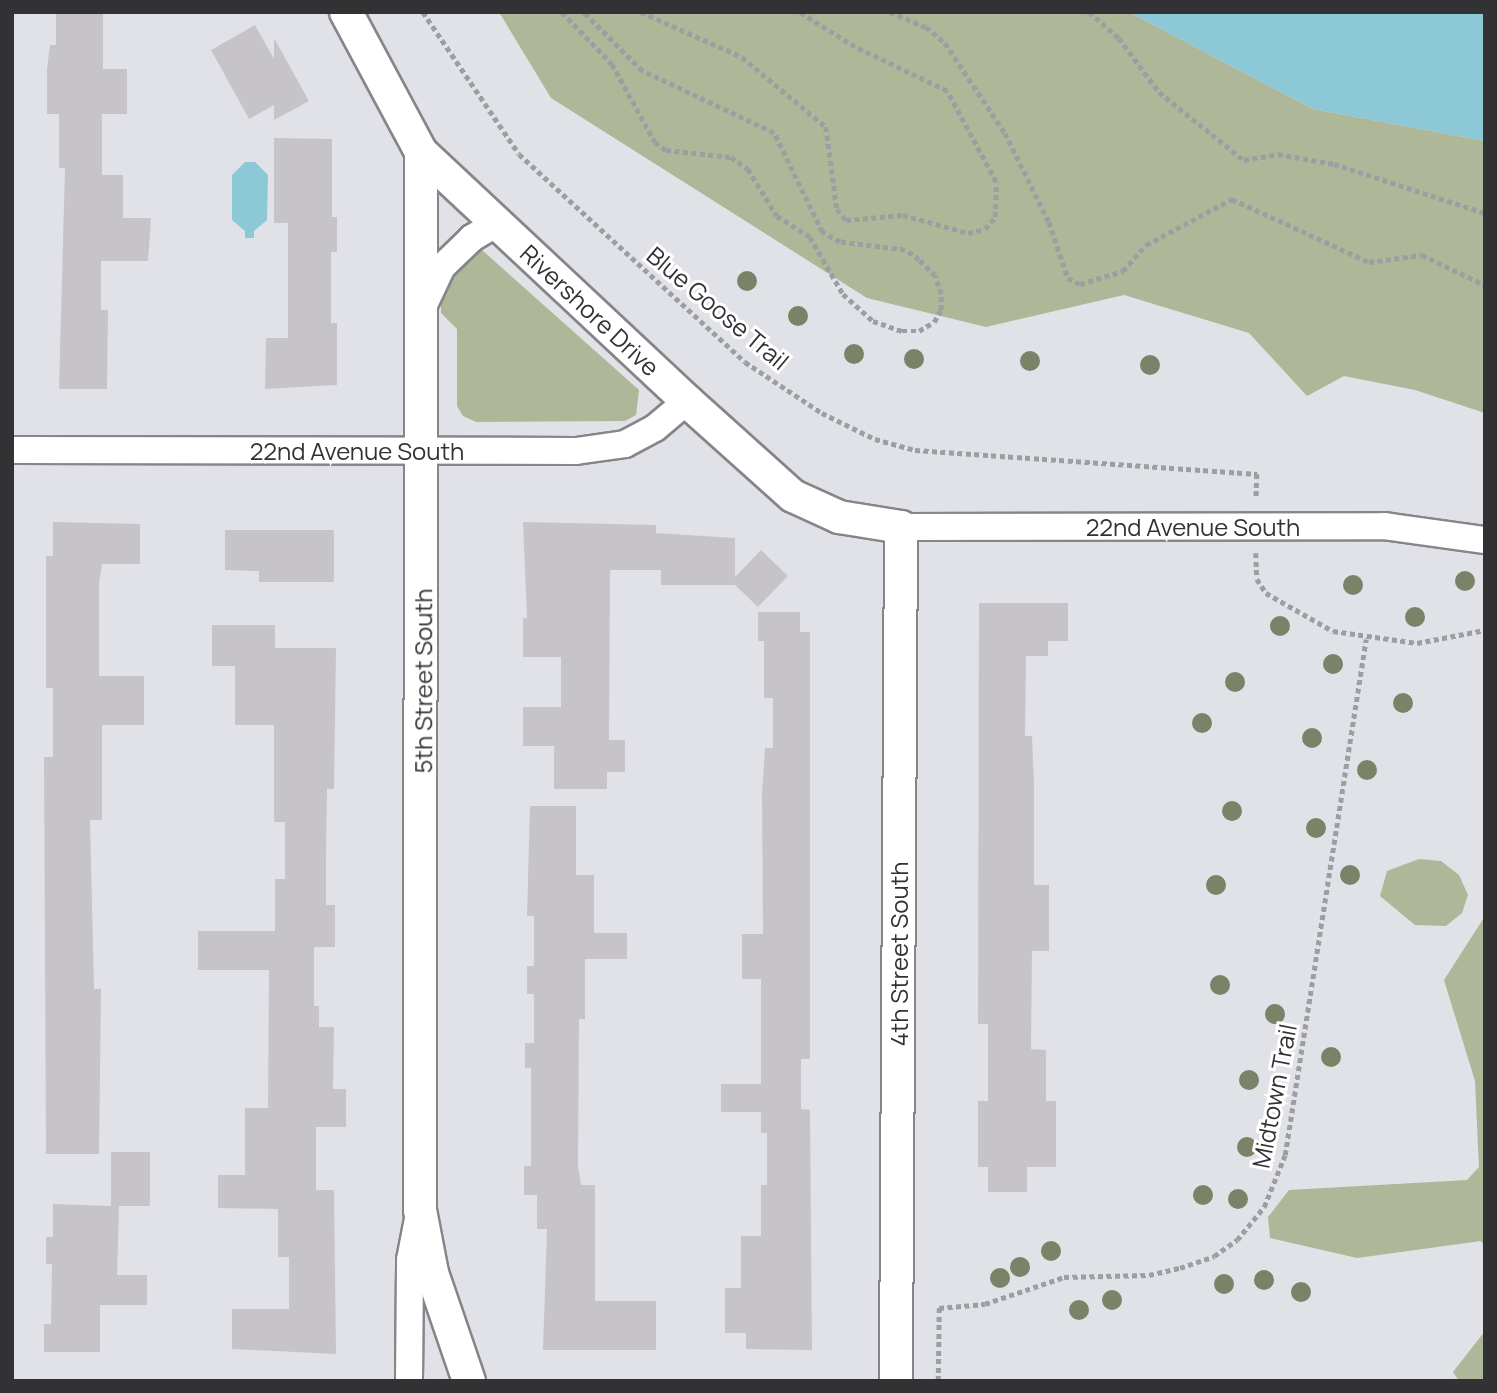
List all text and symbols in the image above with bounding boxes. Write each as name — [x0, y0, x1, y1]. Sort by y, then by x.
street label: Rivershore Drive — [515, 238, 665, 382]
street label: Blue Goose Trail — [641, 240, 795, 376]
street label: 22nd Avenue South — [250, 437, 464, 465]
street label: 22nd Avenue South — [1086, 513, 1300, 541]
street label: 5th Street South — [409, 589, 437, 773]
street label: 4th Street South — [885, 861, 913, 1047]
street label: Midtown Trail — [1246, 1022, 1302, 1170]

